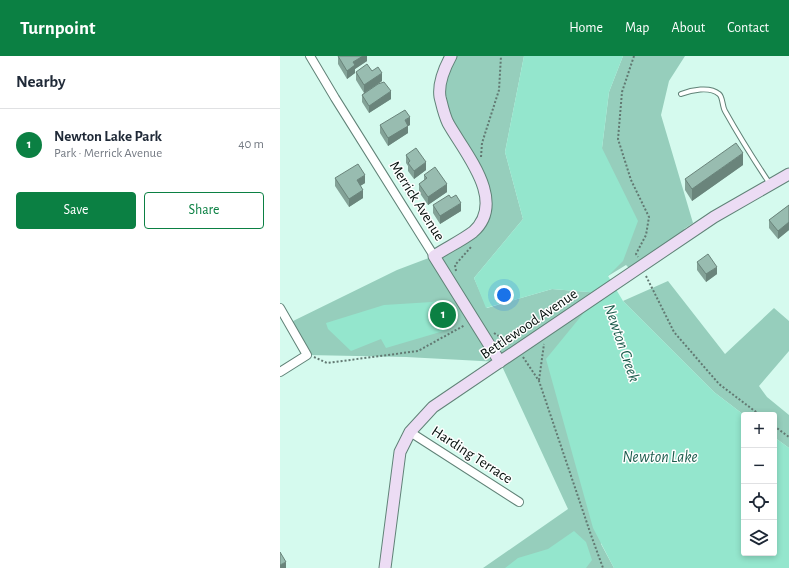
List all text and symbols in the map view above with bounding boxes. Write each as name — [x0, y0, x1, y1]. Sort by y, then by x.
text: Turnpoint — [20, 19, 95, 38]
text: Home — [569, 21, 603, 35]
text: Map — [625, 21, 649, 35]
text: About — [671, 21, 705, 35]
text: Contact — [727, 21, 769, 35]
text: Nearby — [16, 73, 66, 90]
text: Newton Lake Park — [54, 129, 162, 144]
text: 1 — [27, 138, 31, 151]
text: 40 m — [238, 138, 264, 151]
text: Park · Merrick Avenue — [54, 147, 162, 160]
street label: Merrick Avenue — [387, 159, 447, 243]
button: Save — [16, 192, 136, 229]
button: Share — [144, 192, 264, 229]
your location — [494, 285, 514, 305]
street label: Bettlewood Avenue — [478, 286, 580, 362]
pin: 1 — [430, 300, 456, 330]
water label: Newton Creek — [601, 302, 643, 384]
map controls — [741, 412, 777, 556]
button: + — [741, 412, 777, 448]
street label: Harding Terrace — [429, 423, 515, 487]
button: − — [741, 448, 777, 484]
water label: Newton Lake — [622, 449, 698, 465]
button: locate — [741, 484, 777, 520]
button: layers — [741, 520, 777, 556]

